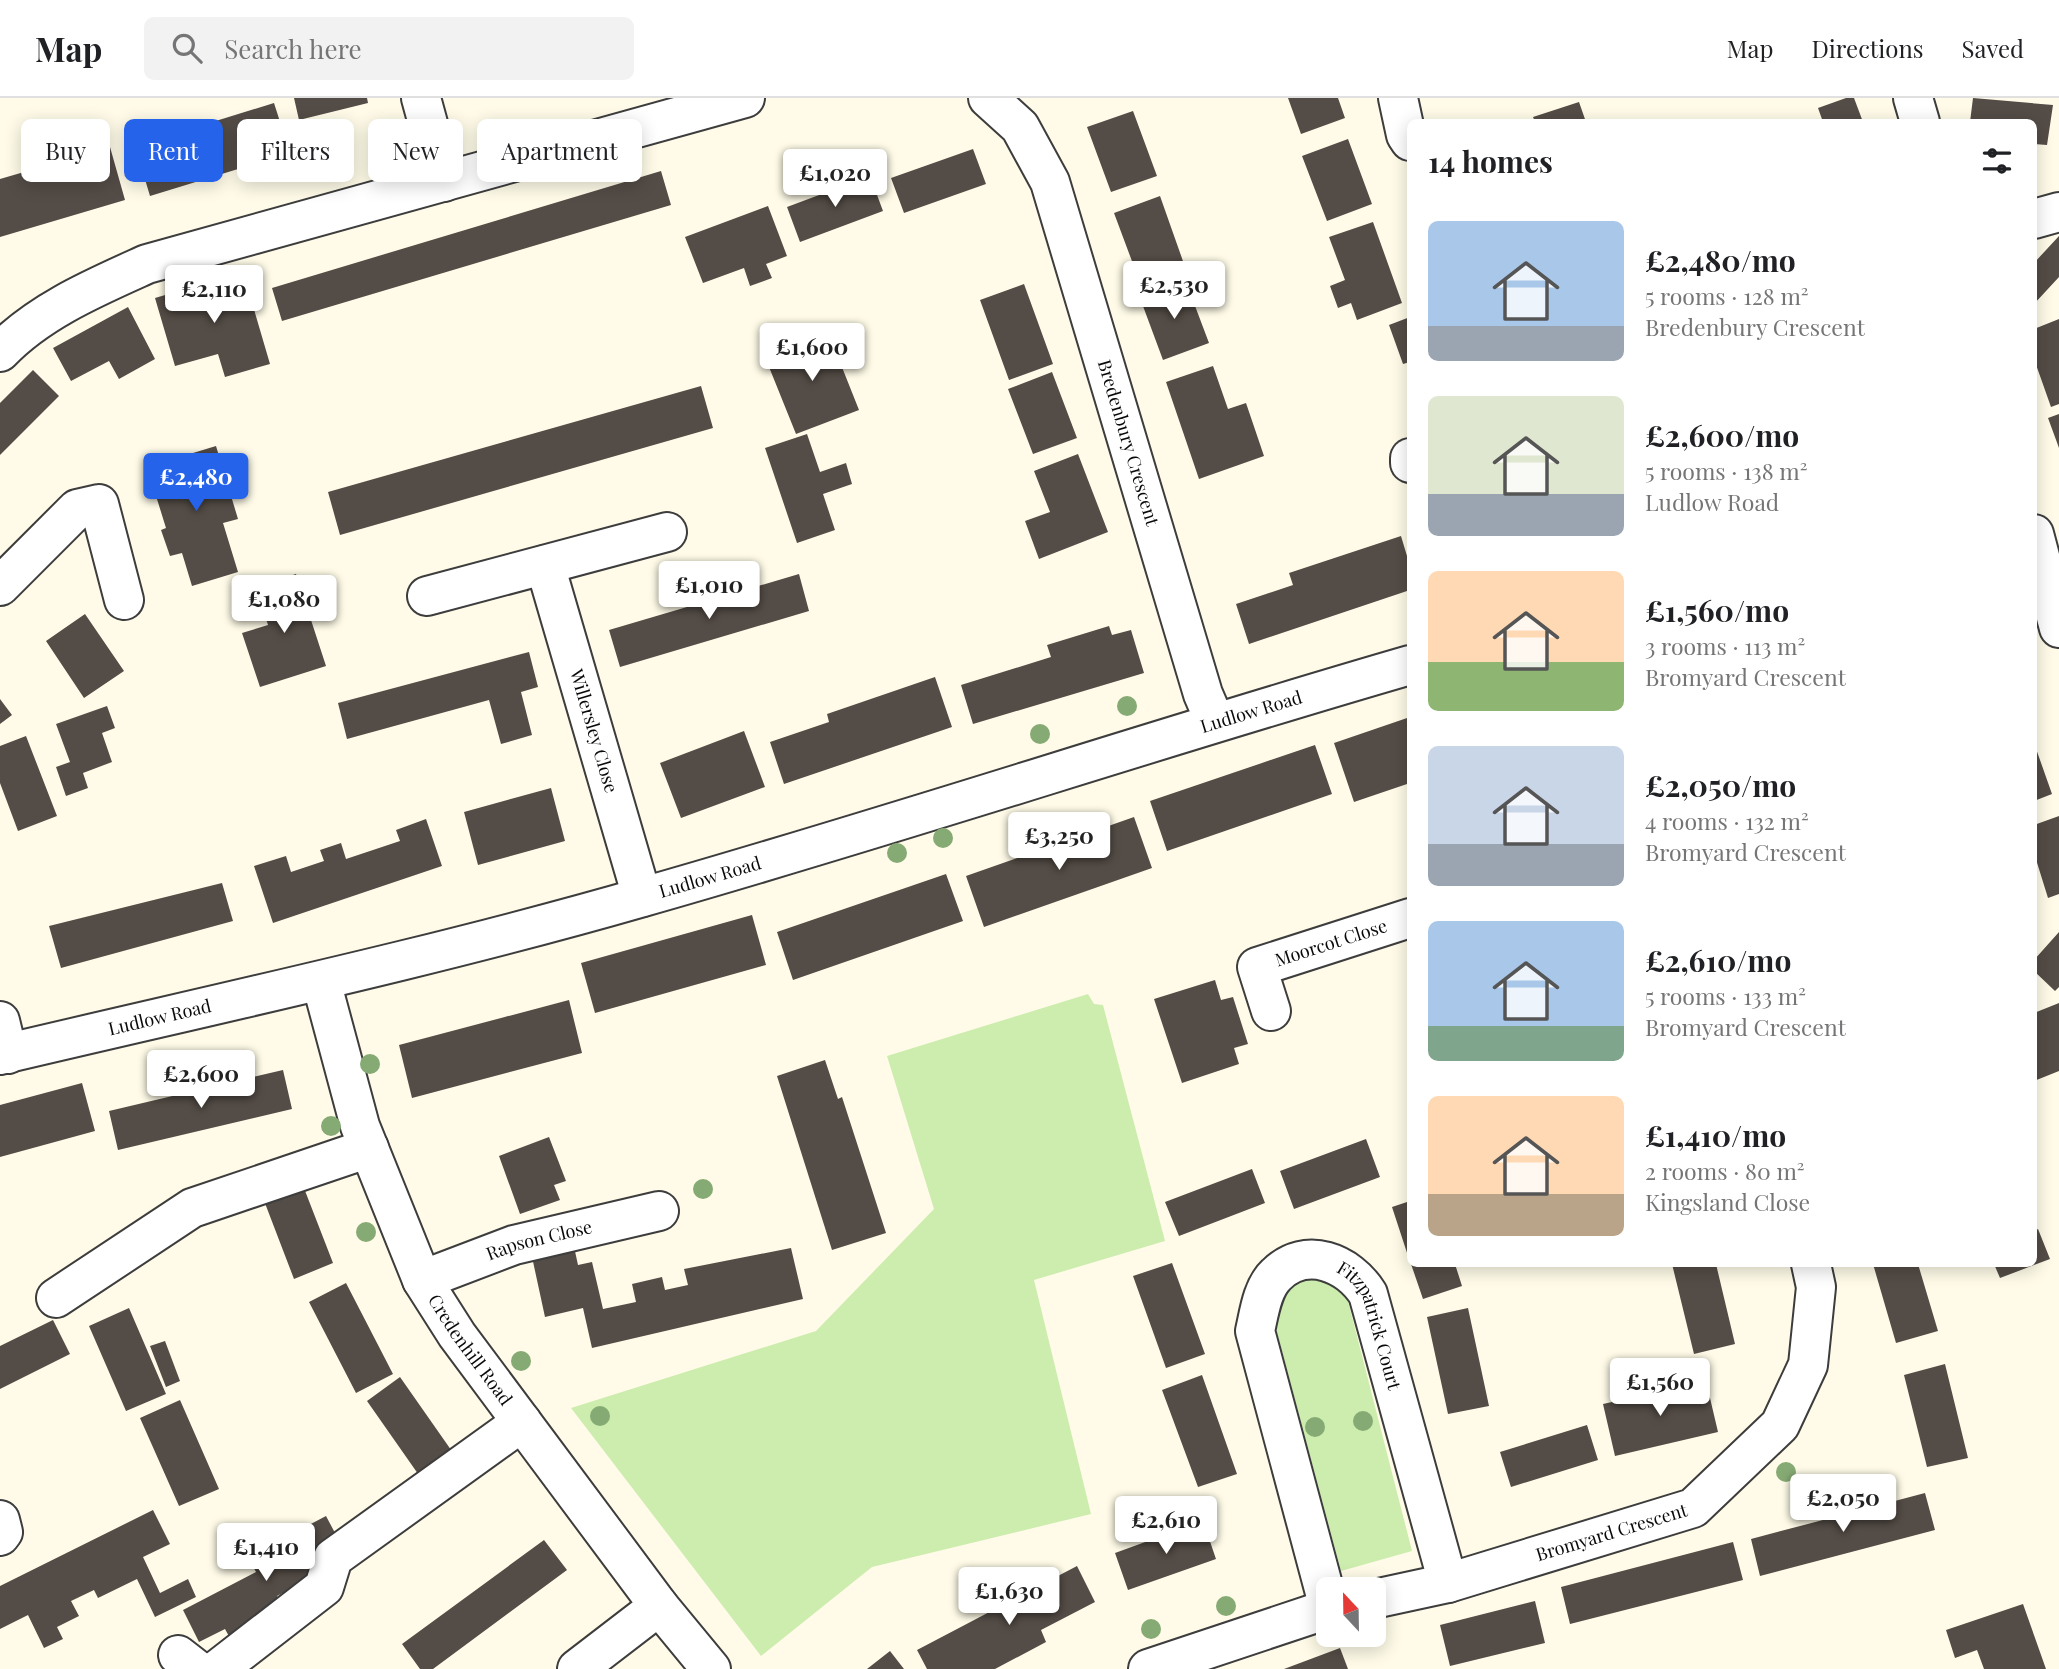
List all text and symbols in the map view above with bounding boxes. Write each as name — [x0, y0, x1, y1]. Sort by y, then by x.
search box — [144, 17, 634, 80]
text: Map — [35, 26, 102, 70]
icon: search — [168, 29, 206, 67]
text: Search here — [224, 31, 362, 66]
text: Map — [1727, 32, 1773, 64]
text: Directions — [1811, 32, 1924, 64]
text: Saved — [1962, 32, 2024, 64]
chip: Buy — [21, 119, 110, 182]
chip: Rent — [124, 119, 223, 182]
chip: Filters — [237, 119, 354, 182]
chip: New — [368, 119, 463, 182]
chip: Apartment — [477, 119, 642, 182]
text: 14 homes — [1428, 141, 1553, 181]
icon: filters — [1978, 142, 2016, 180]
pin: £1,020 — [778, 150, 892, 209]
text: £1,020 — [799, 156, 871, 187]
text: £2,480/mo — [1645, 240, 1796, 280]
icon: home — [1484, 249, 1568, 333]
pin: £2,530 — [1117, 262, 1231, 321]
pin: £2,110 — [157, 266, 271, 325]
text: £2,530 — [1139, 268, 1209, 299]
text: £2,110 — [181, 272, 247, 303]
text: 5 rooms · 128 m² — [1645, 280, 1809, 311]
text: Bredenbury Crescent — [1645, 311, 1865, 342]
pin: £1,600 — [755, 324, 869, 383]
text: £1,600 — [776, 330, 848, 361]
street label: Bredenbury Crescent — [1093, 357, 1165, 529]
text: £2,600/mo — [1645, 415, 1799, 455]
icon: home — [1484, 424, 1568, 508]
pin: £2,480 — [139, 454, 253, 513]
text: 5 rooms · 138 m² — [1645, 455, 1808, 486]
text: £2,480 — [159, 460, 233, 491]
text: Ludlow Road — [1645, 486, 1779, 517]
pin: £1,010 — [652, 561, 766, 621]
text: £1,010 — [675, 568, 743, 599]
pin: £1,080 — [227, 575, 341, 635]
text: £1,080 — [248, 582, 320, 613]
text: £1,560/mo — [1645, 590, 1789, 630]
icon: home — [1484, 599, 1568, 683]
text: 3 rooms · 113 m² — [1645, 630, 1805, 661]
text: Bromyard Crescent — [1645, 661, 1846, 692]
street label: Willersley Close — [565, 665, 624, 795]
street label: Ludlow Road — [1197, 684, 1305, 738]
text: £2,050/mo — [1645, 765, 1796, 805]
icon: home — [1484, 774, 1568, 858]
text: 4 rooms · 132 m² — [1645, 805, 1809, 836]
pin: £3,250 — [1002, 812, 1116, 872]
text: £3,250 — [1024, 819, 1094, 850]
text: Bromyard Crescent — [1645, 836, 1846, 867]
street label: Ludlow Road — [656, 850, 764, 903]
street label: Moorcot Close — [1272, 913, 1390, 971]
text: £2,610/mo — [1645, 940, 1791, 980]
icon: home — [1484, 949, 1568, 1033]
text: 5 rooms · 133 m² — [1645, 980, 1806, 1011]
street label: Ludlow Road — [106, 993, 214, 1040]
text: Bromyard Crescent — [1645, 1011, 1846, 1042]
pin: £2,600 — [144, 1051, 258, 1110]
text: £2,600 — [163, 1057, 239, 1088]
text: £1,410/mo — [1645, 1115, 1786, 1155]
icon: home — [1484, 1124, 1568, 1208]
text: 2 rooms · 80 m² — [1645, 1155, 1805, 1186]
text: Kingsland Close — [1645, 1186, 1810, 1217]
street label: Rapson Close — [482, 1214, 594, 1266]
street label: Fitzpatrick Court — [1333, 1255, 1407, 1393]
street label: Credenhill Road — [423, 1289, 519, 1410]
pin: £1,560 — [1603, 1358, 1717, 1418]
text: £1,560 — [1626, 1365, 1694, 1396]
pin: £2,050 — [1786, 1474, 1900, 1534]
text: £2,050 — [1806, 1481, 1880, 1512]
pin: £2,610 — [1109, 1496, 1223, 1556]
street label: Bromyard Crescent — [1533, 1497, 1691, 1566]
text: £2,610 — [1131, 1503, 1201, 1534]
pin: £1,410 — [209, 1524, 323, 1583]
text: £1,410 — [233, 1530, 299, 1561]
pin: £1,630 — [952, 1568, 1066, 1627]
text: £1,630 — [974, 1574, 1044, 1605]
north arrow — [1316, 1577, 1386, 1647]
map controls — [1316, 1577, 1386, 1647]

